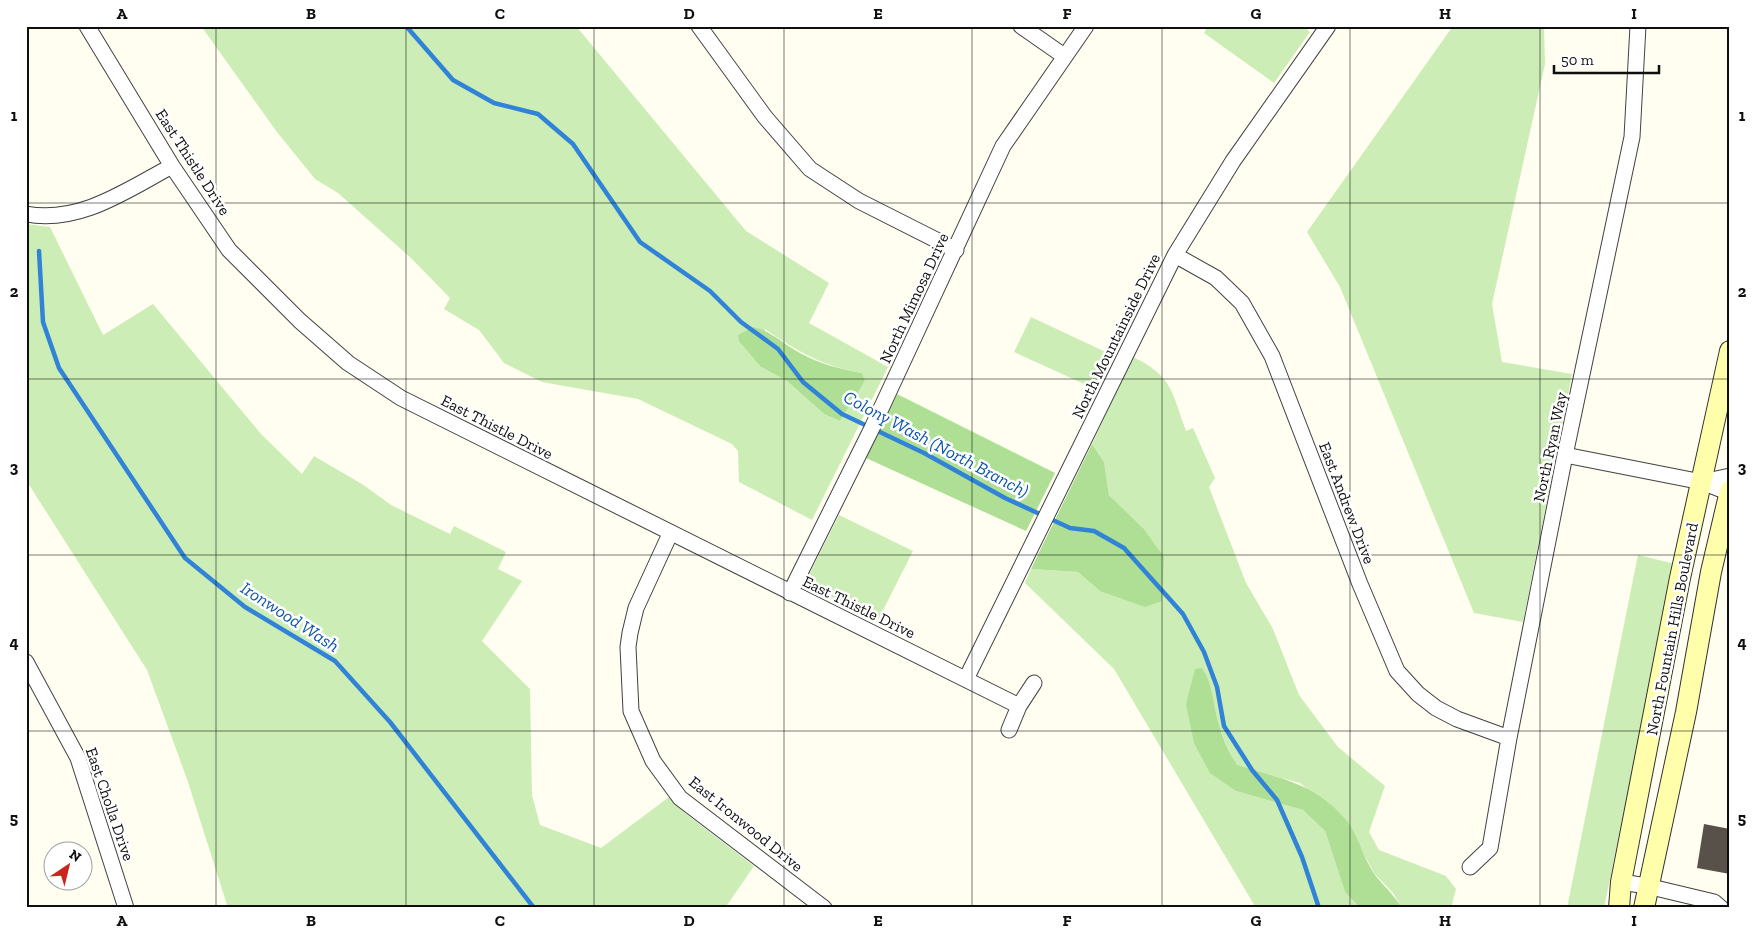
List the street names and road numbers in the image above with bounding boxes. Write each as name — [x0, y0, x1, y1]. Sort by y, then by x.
street label: East Thistle Drive — [152, 105, 234, 219]
street label: North Mimosa Drive — [876, 230, 952, 366]
street label: North Mountainside Drive — [1068, 250, 1164, 422]
street label: North Ryan Way — [1529, 389, 1571, 504]
street label: East Thistle Drive — [438, 391, 556, 463]
street label: East Andrew Drive — [1315, 439, 1379, 567]
street label: North Fountain Hills Boulevard — [1642, 521, 1702, 737]
street label: East Thistle Drive — [800, 572, 918, 642]
street label: East Cholla Drive — [82, 745, 138, 863]
street label: East Ironwood Drive — [685, 772, 807, 876]

